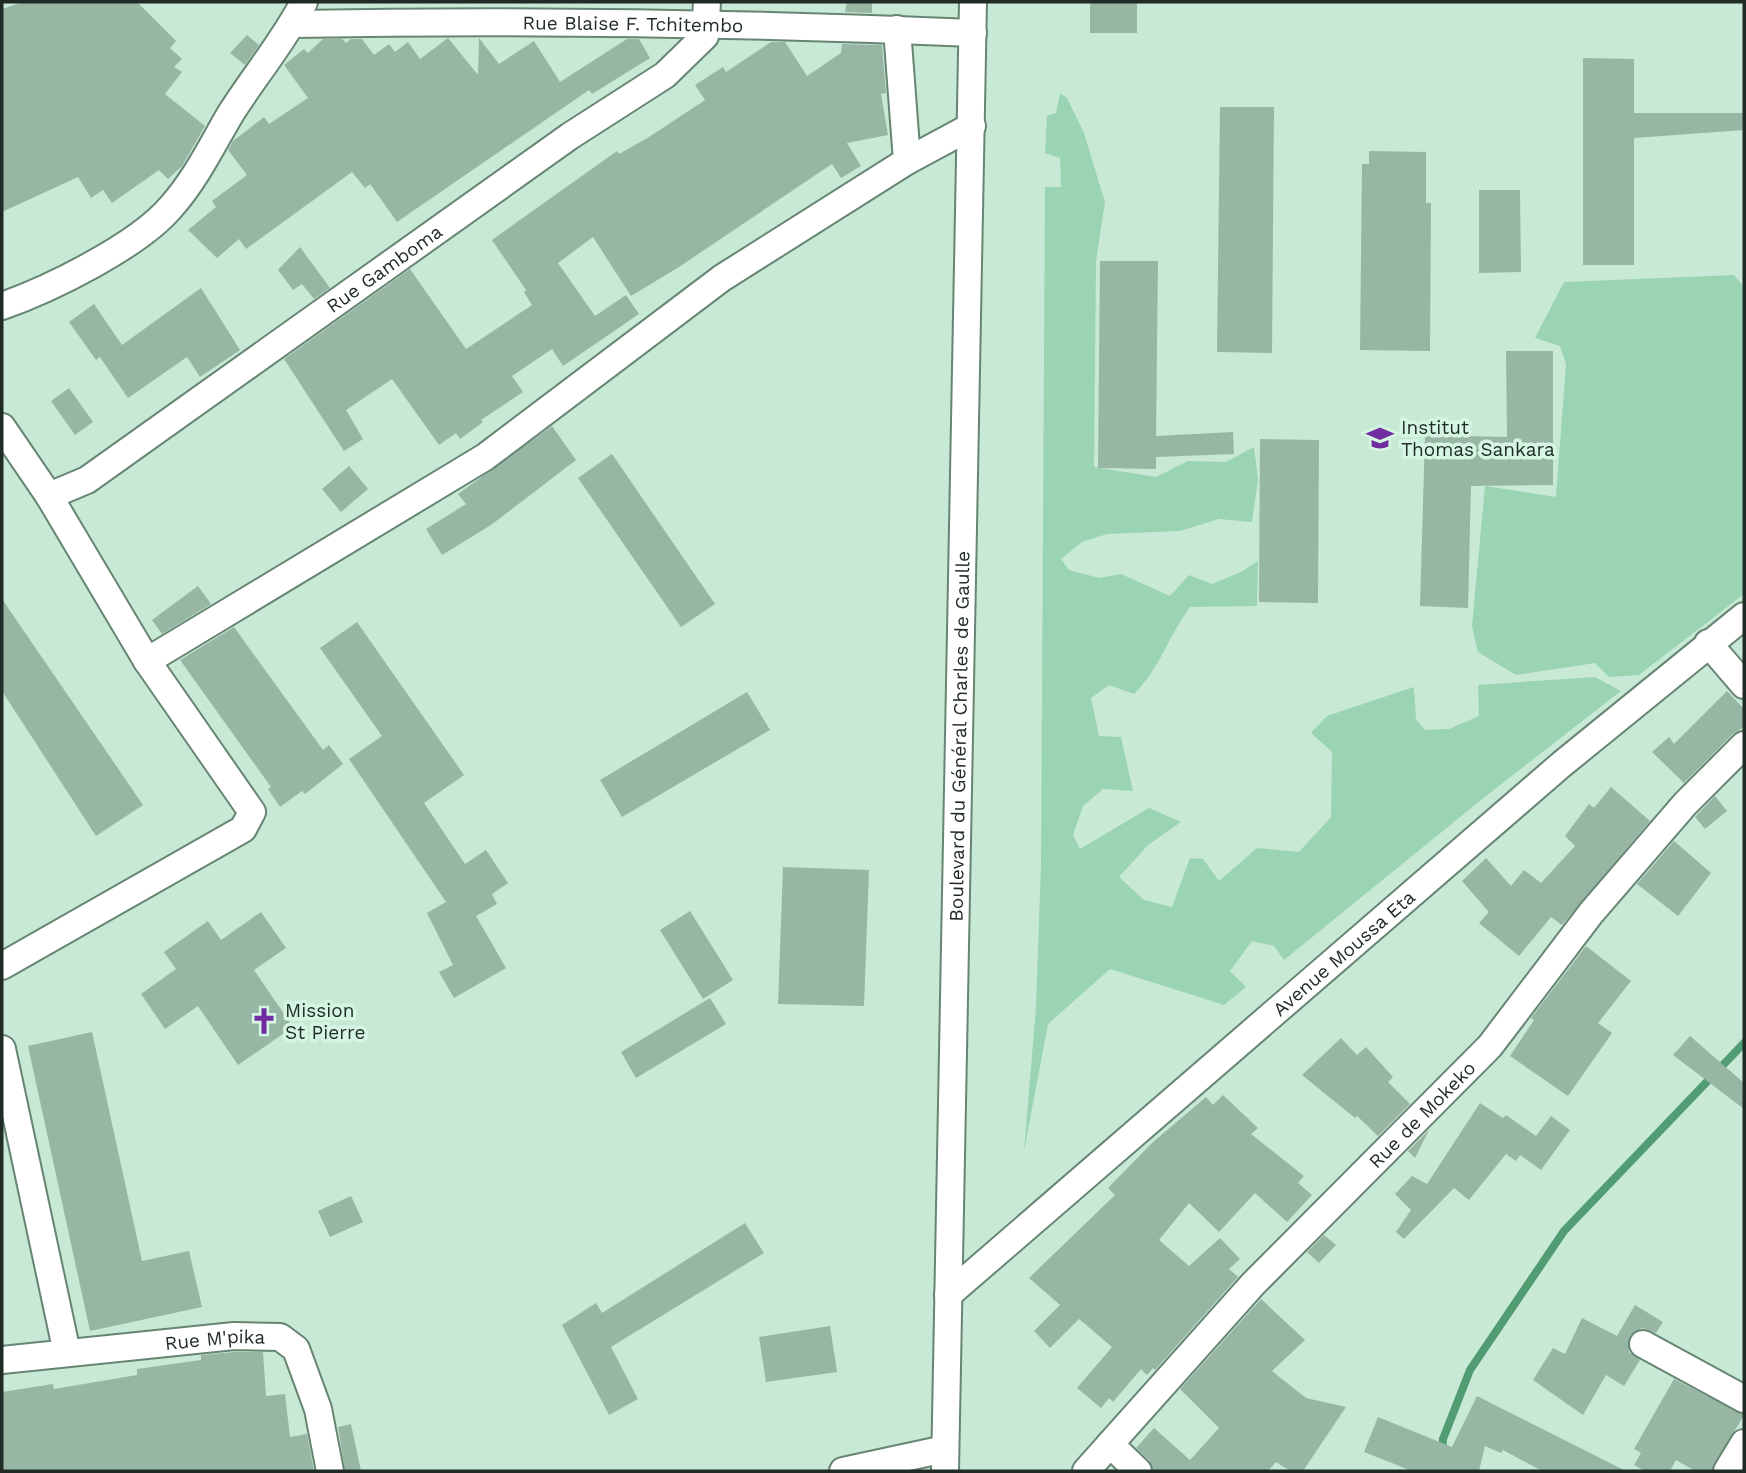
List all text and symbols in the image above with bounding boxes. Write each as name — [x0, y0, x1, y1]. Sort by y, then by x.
street label: Rue Blaise F. Tchitembo — [523, 11, 744, 37]
street label: Rue Gamboma — [322, 220, 447, 318]
place label: Institut Thomas Sankara — [1401, 416, 1555, 461]
school or university icon: Institut Thomas Sankara — [1365, 423, 1395, 453]
street label: Boulevard du Général Charles de Gaulle — [944, 551, 975, 922]
street label: Avenue Moussa Eta — [1268, 885, 1420, 1021]
place label: Mission St Pierre — [285, 999, 365, 1044]
church icon: Mission St Pierre — [249, 1006, 279, 1036]
street label: Rue de Mokeko — [1364, 1056, 1480, 1173]
street label: Rue M'pika — [164, 1325, 266, 1355]

